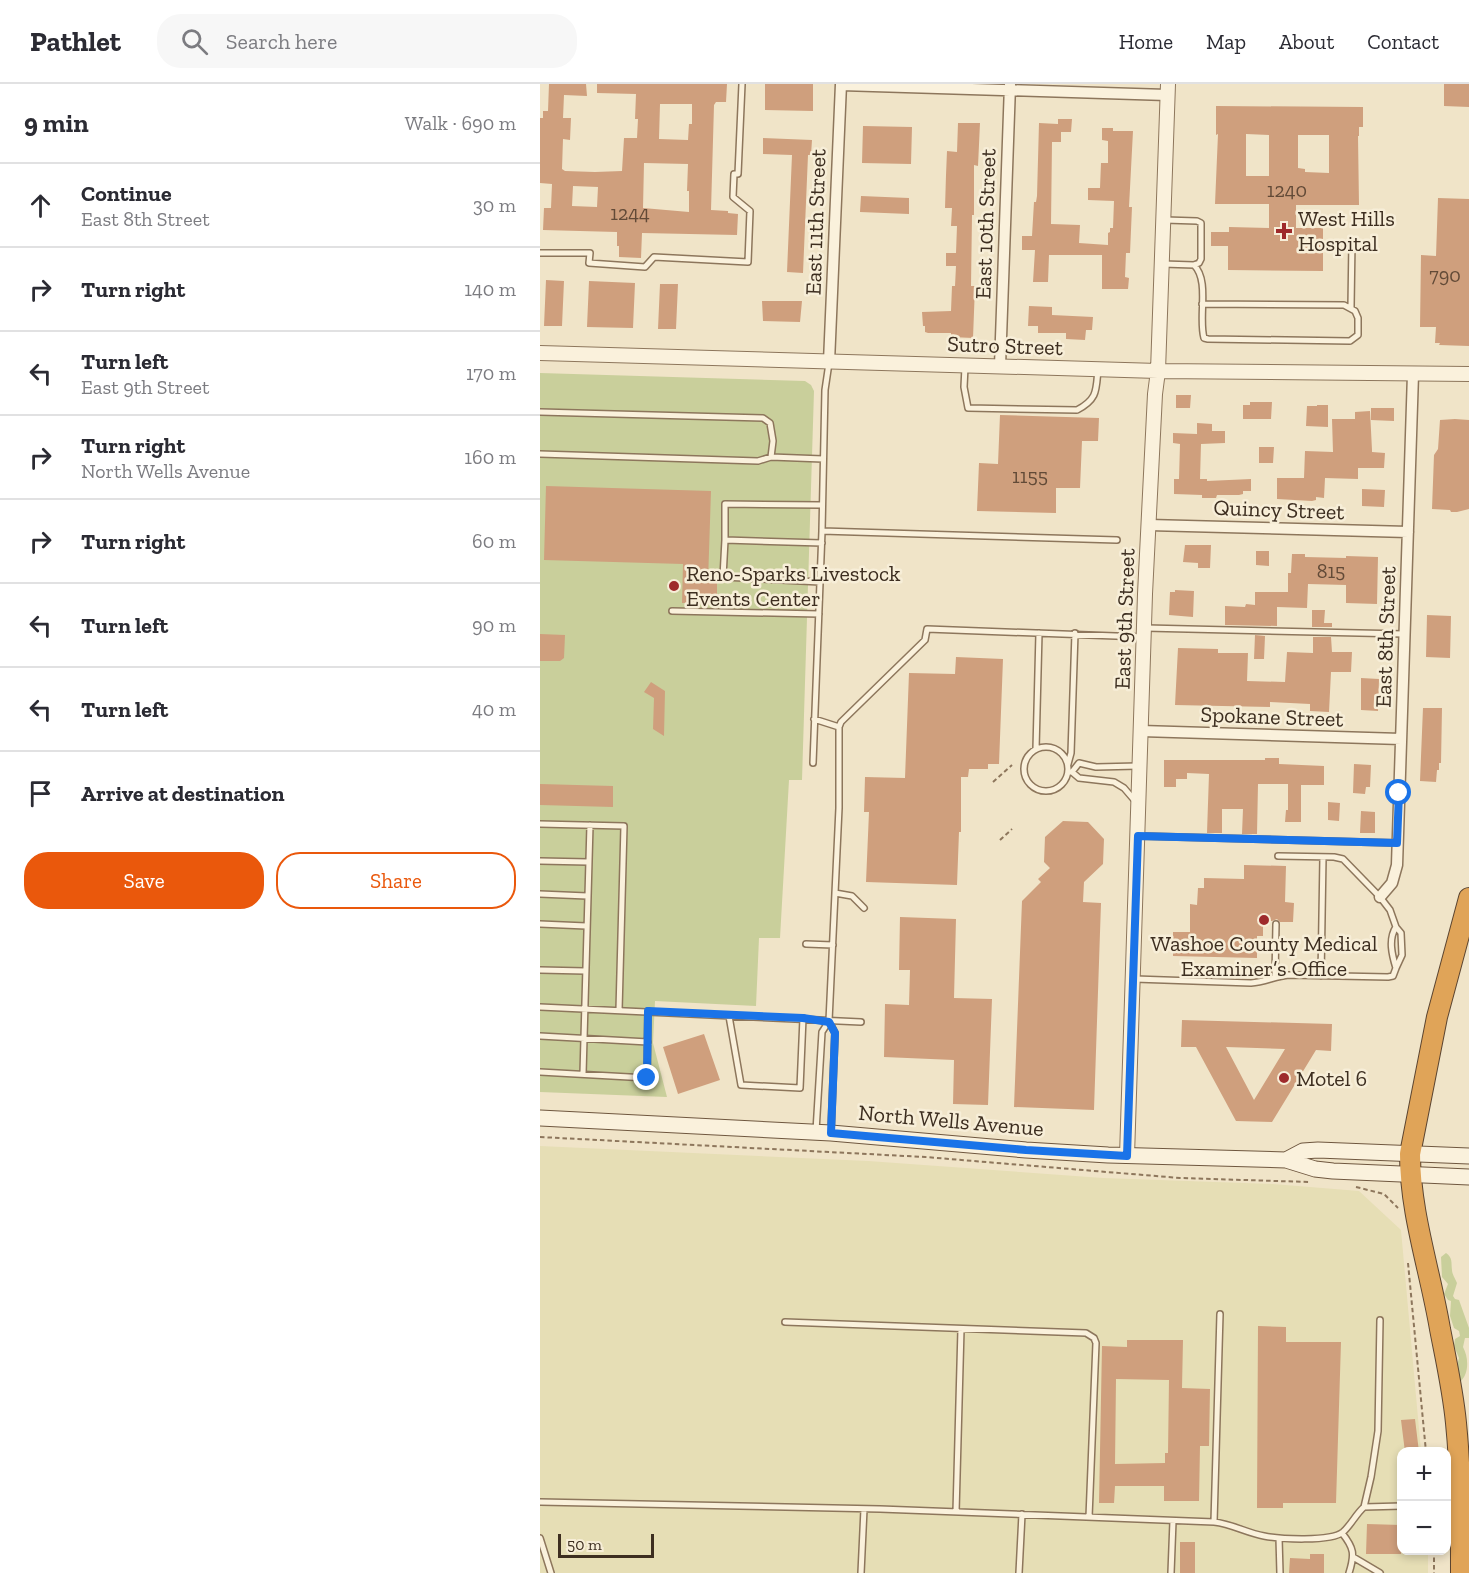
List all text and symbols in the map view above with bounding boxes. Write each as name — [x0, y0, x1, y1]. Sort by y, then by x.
search box — [157, 14, 577, 68]
text: Pathlet — [30, 25, 121, 58]
icon: search — [178, 25, 211, 58]
text: Search here — [226, 28, 337, 55]
text: Home — [1119, 29, 1173, 54]
text: Map — [1206, 29, 1246, 54]
text: About — [1279, 29, 1334, 54]
text: Contact — [1367, 29, 1439, 54]
text: 9 min — [24, 107, 89, 139]
text: Walk · 690 m — [405, 111, 516, 135]
street label: East 11th Street — [799, 147, 832, 296]
street label: East 10th Street — [969, 147, 1002, 300]
house number: 1240 — [1267, 178, 1307, 202]
text: Continue — [81, 180, 172, 207]
icon: ahead — [24, 189, 57, 222]
text: 30 m — [473, 193, 516, 217]
house number: 1244 — [610, 201, 650, 225]
place label: West Hills Hospital — [1298, 205, 1395, 257]
text: East 8th Street — [81, 207, 210, 231]
marker: West Hills Hospital — [1275, 222, 1293, 240]
house number: 790 — [1429, 263, 1461, 287]
icon: right — [24, 273, 57, 306]
text: Turn right — [81, 276, 185, 303]
text: 140 m — [464, 277, 516, 301]
street label: Sutro Street — [947, 330, 1064, 361]
text: Turn left — [81, 348, 168, 375]
icon: left — [24, 357, 57, 390]
text: 170 m — [466, 361, 516, 385]
text: East 9th Street — [81, 375, 209, 399]
text: Turn right — [81, 432, 185, 459]
icon: right — [24, 441, 57, 474]
text: 160 m — [464, 445, 516, 469]
text: North Wells Avenue — [81, 459, 250, 483]
house number: 1155 — [1012, 464, 1048, 488]
street label: Quincy Street — [1213, 494, 1346, 525]
icon: right — [24, 525, 57, 558]
text: Turn right — [81, 528, 185, 555]
text: 60 m — [472, 529, 516, 553]
street label: East 9th Street — [1109, 547, 1140, 690]
house number: 815 — [1317, 559, 1345, 583]
place label: Reno-Sparks Livestock Events Center — [686, 560, 901, 612]
street label: East 8th Street — [1370, 565, 1401, 708]
marker: Reno-Sparks Livestock Events Center — [667, 579, 681, 593]
icon: left — [24, 609, 57, 642]
text: Turn left — [81, 612, 168, 639]
text: 90 m — [472, 613, 516, 637]
icon: left — [24, 693, 57, 726]
text: Turn left — [81, 696, 168, 723]
text: 40 m — [472, 697, 516, 721]
street label: Spokane Street — [1200, 701, 1345, 733]
icon: arrive — [24, 777, 57, 810]
route start — [1385, 779, 1411, 805]
text: Arrive at destination — [81, 780, 284, 807]
button: Save — [24, 852, 264, 909]
button: Share — [276, 852, 516, 909]
marker: Washoe County Medical Examiner’s Office — [1257, 913, 1271, 927]
place label: Washoe County Medical Examiner’s Office — [1150, 930, 1378, 982]
route end — [633, 1064, 659, 1090]
place label: Motel 6 — [1296, 1065, 1367, 1092]
marker: Motel 6 — [1277, 1071, 1291, 1085]
street label: North Wells Avenue — [857, 1099, 1045, 1142]
map controls — [1397, 1447, 1451, 1555]
button: + — [1397, 1447, 1451, 1501]
button: − — [1397, 1501, 1451, 1555]
scale bar — [558, 1531, 654, 1558]
text: 50 m — [567, 1535, 602, 1554]

